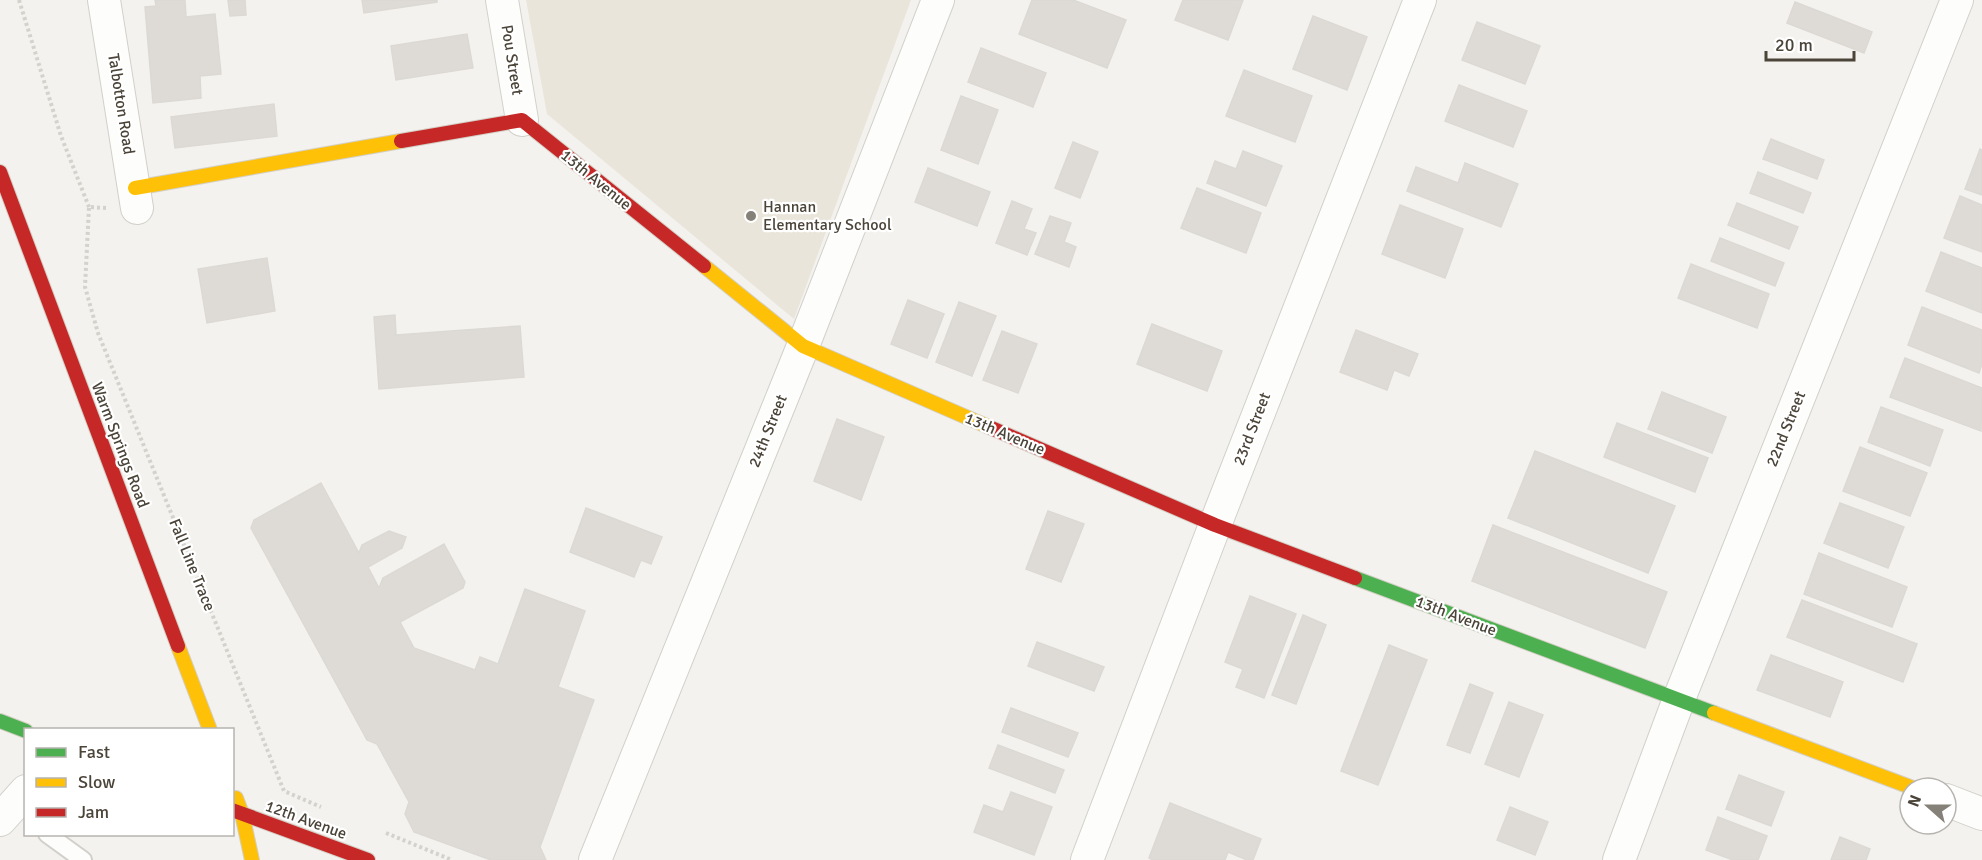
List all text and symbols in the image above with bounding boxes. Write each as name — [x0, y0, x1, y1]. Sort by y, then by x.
street label: Pou Street — [497, 23, 527, 97]
scale bar — [1766, 24, 1854, 62]
text: 20 m — [1775, 34, 1813, 56]
street label: Talbotton Road — [103, 52, 139, 156]
street label: 13th Avenue — [557, 145, 635, 215]
place label: Hannan Elementary School — [763, 197, 892, 235]
marker: Hannan Elementary School — [744, 209, 758, 223]
street label: Warm Springs Road — [87, 379, 153, 511]
street label: 22nd Street — [1762, 388, 1810, 470]
street label: 23rd Street — [1229, 389, 1275, 468]
street label: 24th Street — [744, 391, 792, 470]
street label: 13th Avenue — [962, 408, 1048, 460]
street label: Fall Line Trace — [164, 516, 220, 614]
street label: 13th Avenue — [1413, 591, 1499, 641]
legend — [24, 728, 234, 836]
text: Fast — [78, 741, 110, 763]
text: Slow — [78, 771, 115, 793]
north arrow — [1898, 776, 1958, 836]
text: N — [1904, 792, 1926, 810]
street label: 12th Avenue — [263, 796, 349, 844]
text: Jam — [78, 801, 109, 823]

